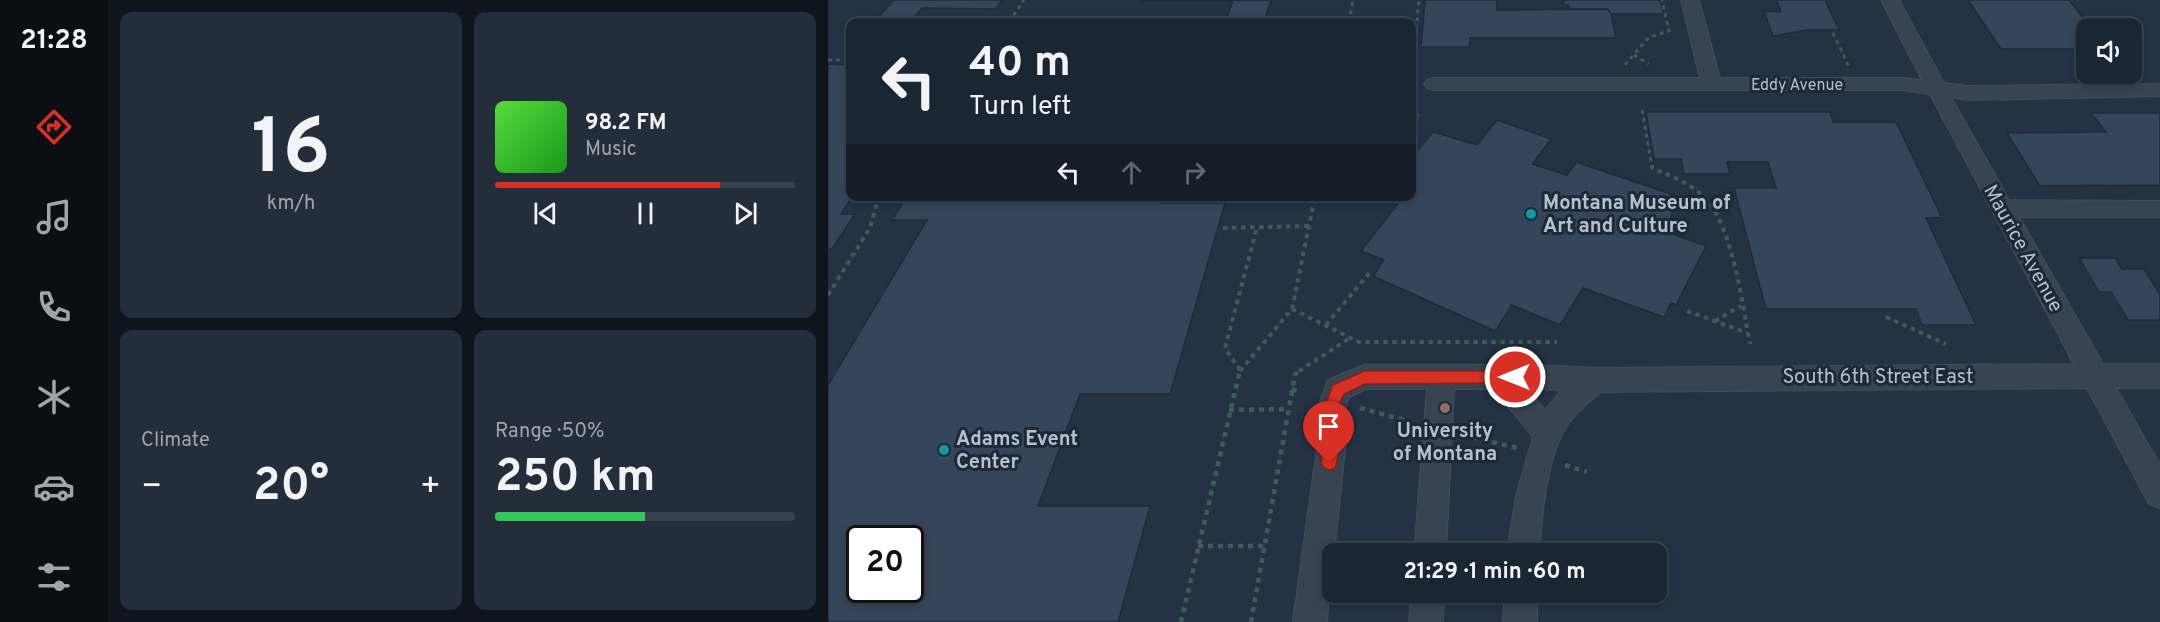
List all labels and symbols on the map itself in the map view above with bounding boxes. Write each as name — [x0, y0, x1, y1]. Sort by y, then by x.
street label: Eddy Avenue — [1751, 76, 1843, 96]
street label: Maurice Avenue — [1976, 181, 2068, 317]
place label: Montana Museum of Art and Culture — [1543, 191, 1730, 240]
marker: Montana Museum of Art and Culture — [1524, 207, 1538, 221]
position arrow — [1483, 345, 1547, 409]
street label: South 6th Street East — [1782, 365, 1974, 391]
pin — [1303, 401, 1354, 463]
marker: University of Montana — [1438, 401, 1452, 415]
place label: University of Montana — [1393, 419, 1497, 468]
place label: Adams Event Center — [956, 427, 1078, 476]
marker: Adams Event Center — [937, 443, 951, 457]
speed limit sign: 20 — [846, 525, 924, 603]

